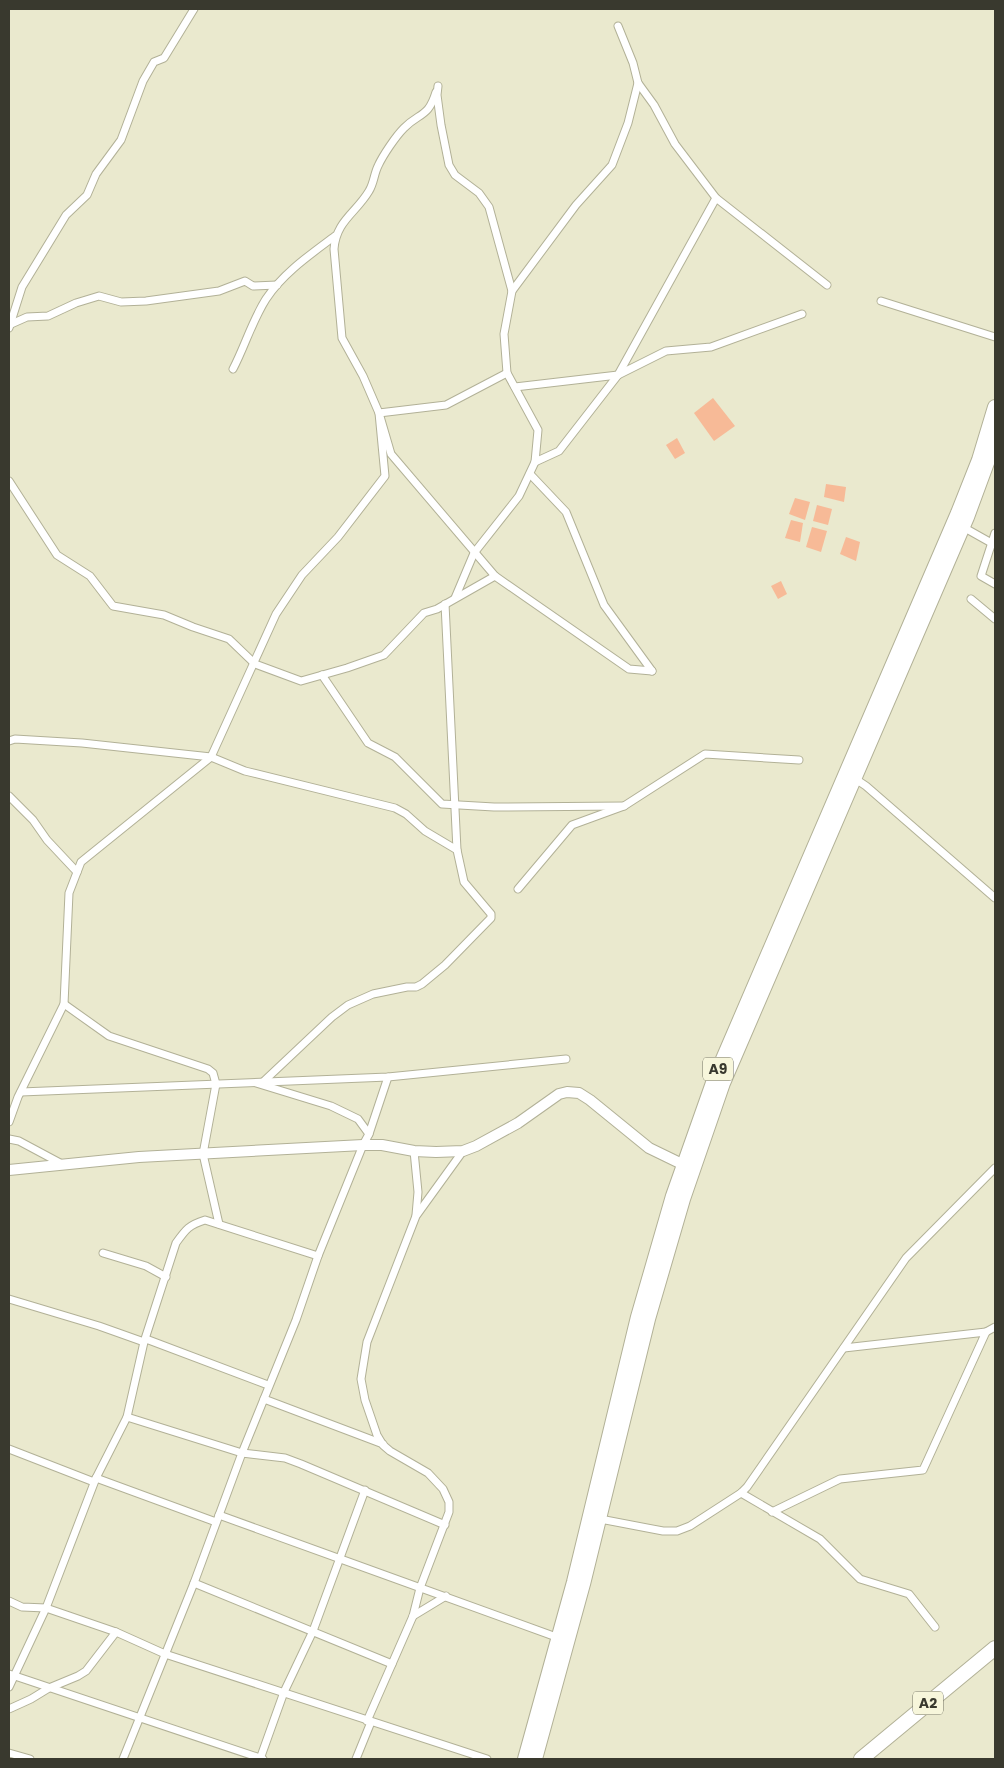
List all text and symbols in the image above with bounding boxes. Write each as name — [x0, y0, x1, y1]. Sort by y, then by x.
road number: A9 — [703, 1058, 733, 1080]
road number: A2 — [913, 1692, 943, 1715]

